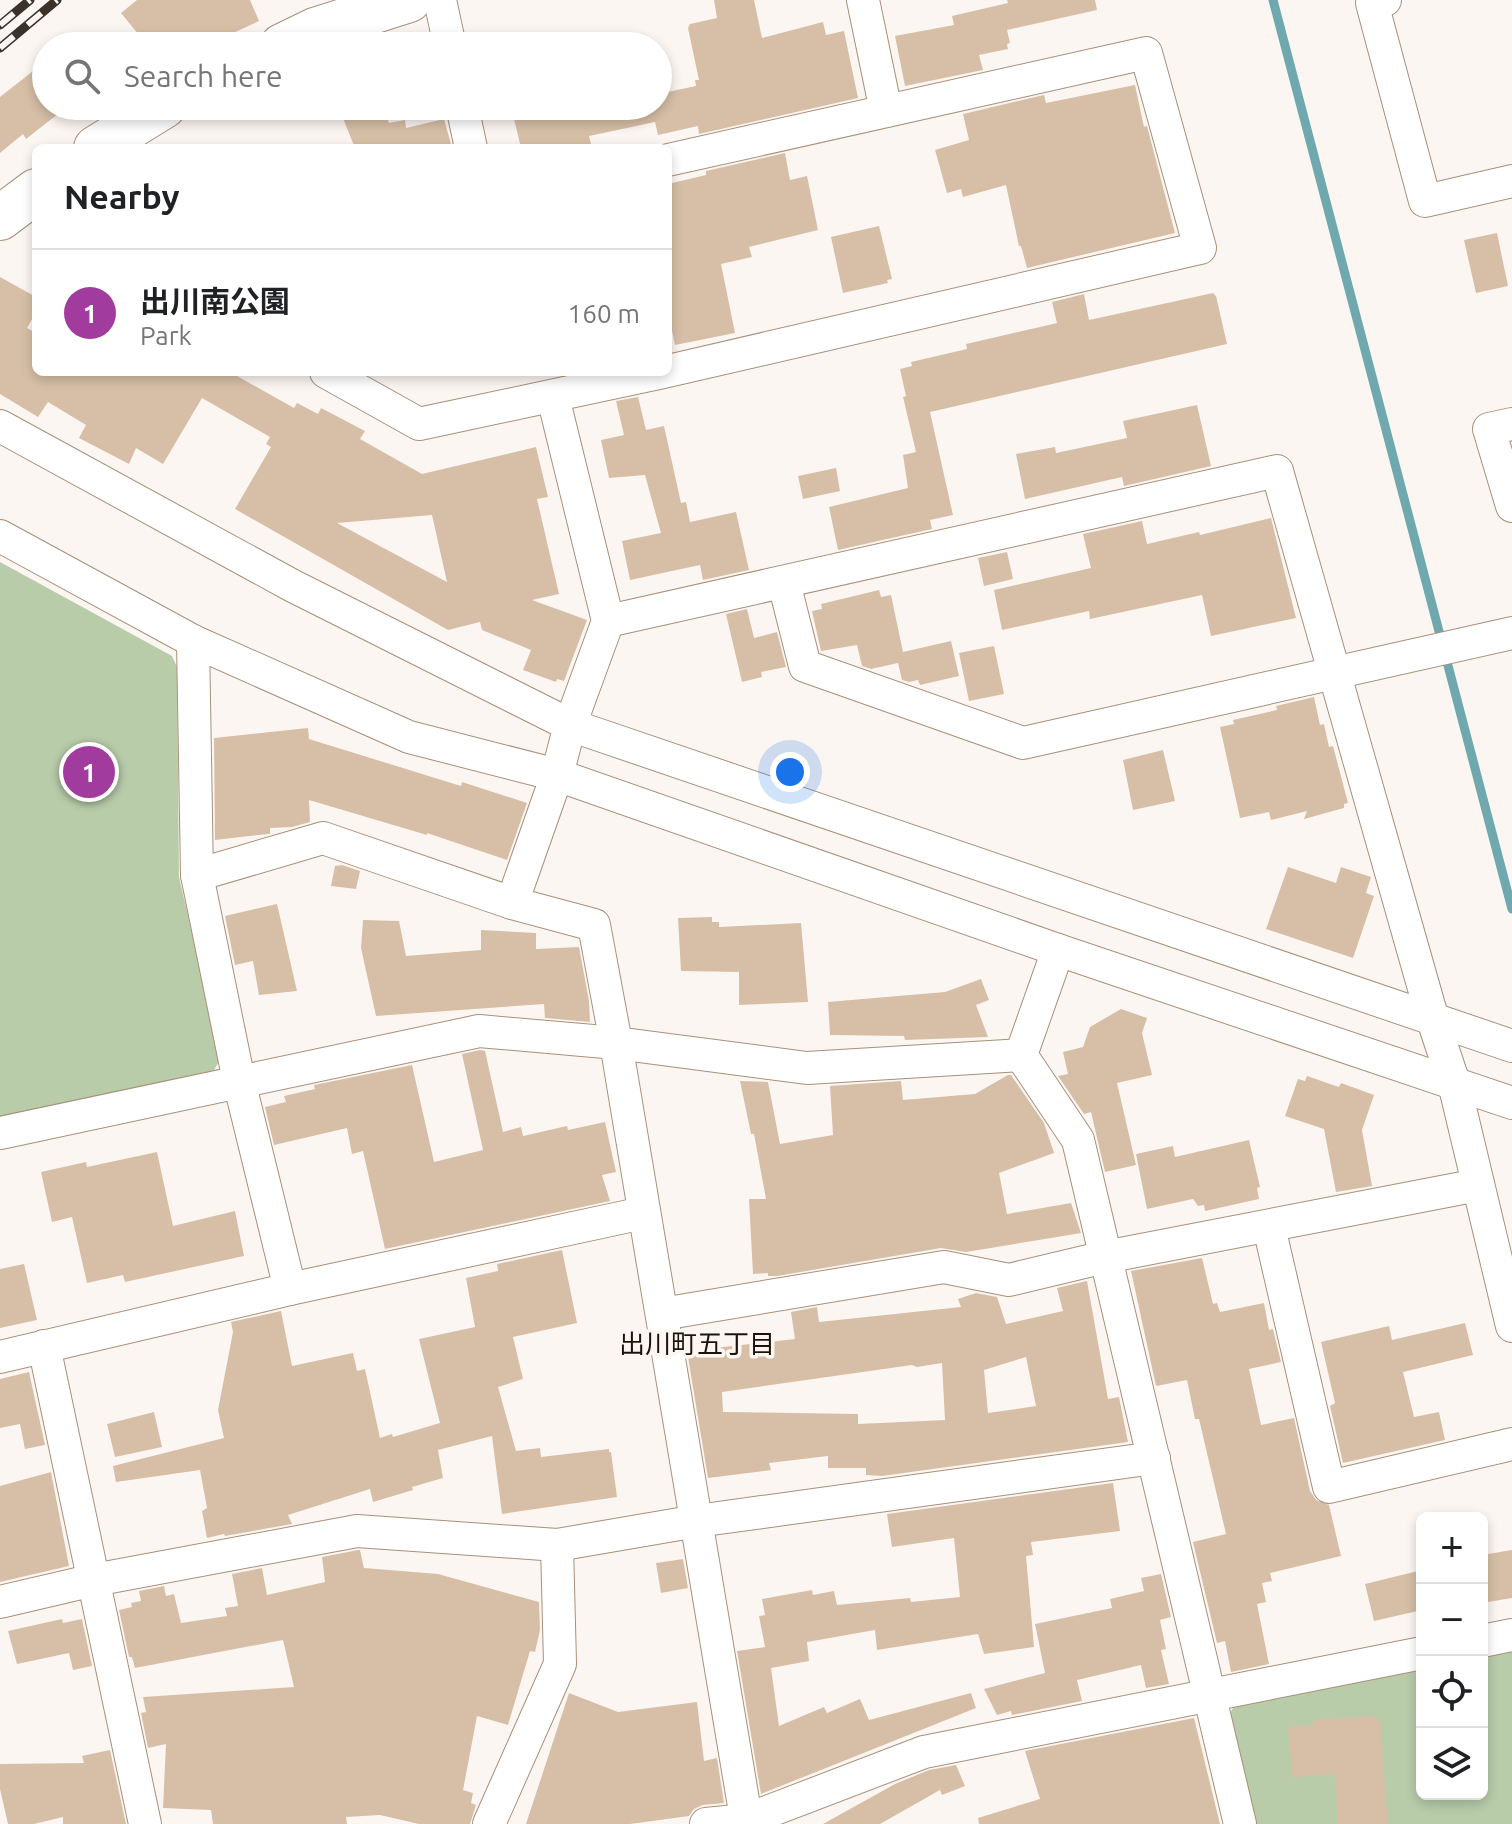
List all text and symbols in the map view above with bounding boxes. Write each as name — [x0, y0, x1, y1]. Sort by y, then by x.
search box — [32, 32, 672, 120]
icon: search — [60, 54, 104, 98]
text: Search here — [124, 59, 283, 93]
text: Nearby — [64, 177, 179, 215]
text: 出川南公園 — [140, 284, 290, 318]
text: 1 — [83, 299, 97, 328]
text: 160 m — [568, 299, 640, 328]
text: Park — [140, 321, 192, 350]
pin: 1 — [63, 742, 115, 802]
your location — [770, 752, 810, 792]
district label: 出川町五丁目 — [619, 1329, 775, 1358]
map controls — [1416, 1512, 1488, 1800]
button: + — [1416, 1512, 1488, 1584]
button: − — [1416, 1584, 1488, 1656]
button: locate — [1416, 1656, 1488, 1728]
button: layers — [1416, 1728, 1488, 1800]

